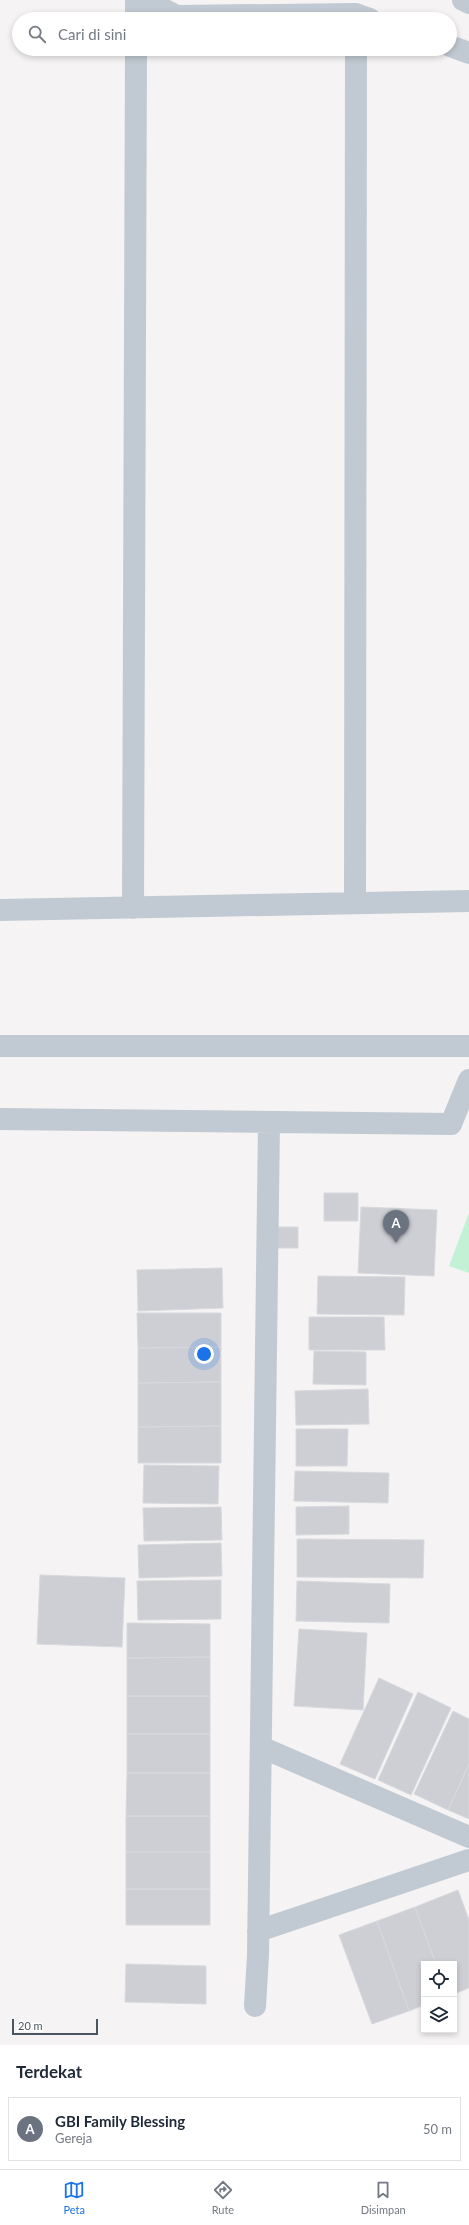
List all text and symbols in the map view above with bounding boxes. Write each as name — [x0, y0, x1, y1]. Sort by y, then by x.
search box — [12, 12, 457, 56]
icon: search — [26, 23, 48, 45]
text: Cari di sini — [58, 25, 126, 43]
pin: A — [383, 1210, 409, 1243]
your location — [194, 1344, 214, 1364]
map controls — [421, 1961, 457, 2033]
button: locate — [421, 1961, 457, 1997]
button: layers — [421, 1997, 457, 2033]
scale bar — [12, 2017, 98, 2036]
text: 20 m — [18, 2019, 43, 2032]
text: Terdekat — [16, 2061, 82, 2082]
text: GBI Family Blessing — [55, 2112, 185, 2130]
text: A — [25, 2121, 35, 2137]
text: 50 m — [423, 2121, 452, 2137]
text: Gereja — [55, 2130, 92, 2146]
tab: Peta — [63, 2179, 85, 2216]
tab: Rute — [212, 2179, 234, 2216]
tab: Disimpan — [361, 2179, 406, 2216]

